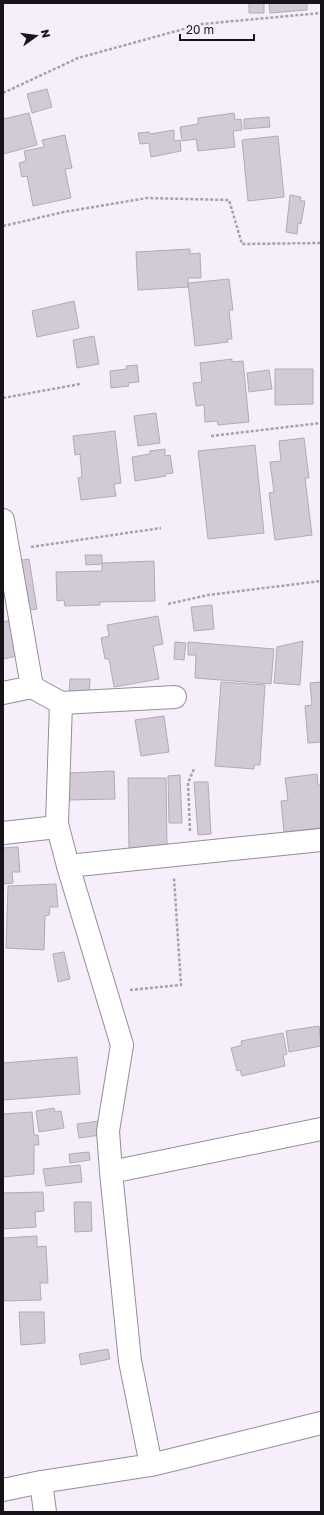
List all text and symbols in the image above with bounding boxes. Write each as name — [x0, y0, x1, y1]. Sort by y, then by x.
north arrow — [16, 16, 56, 56]
scale bar — [180, 16, 254, 42]
text: 20 m — [186, 22, 214, 37]
text: N — [39, 28, 54, 39]

